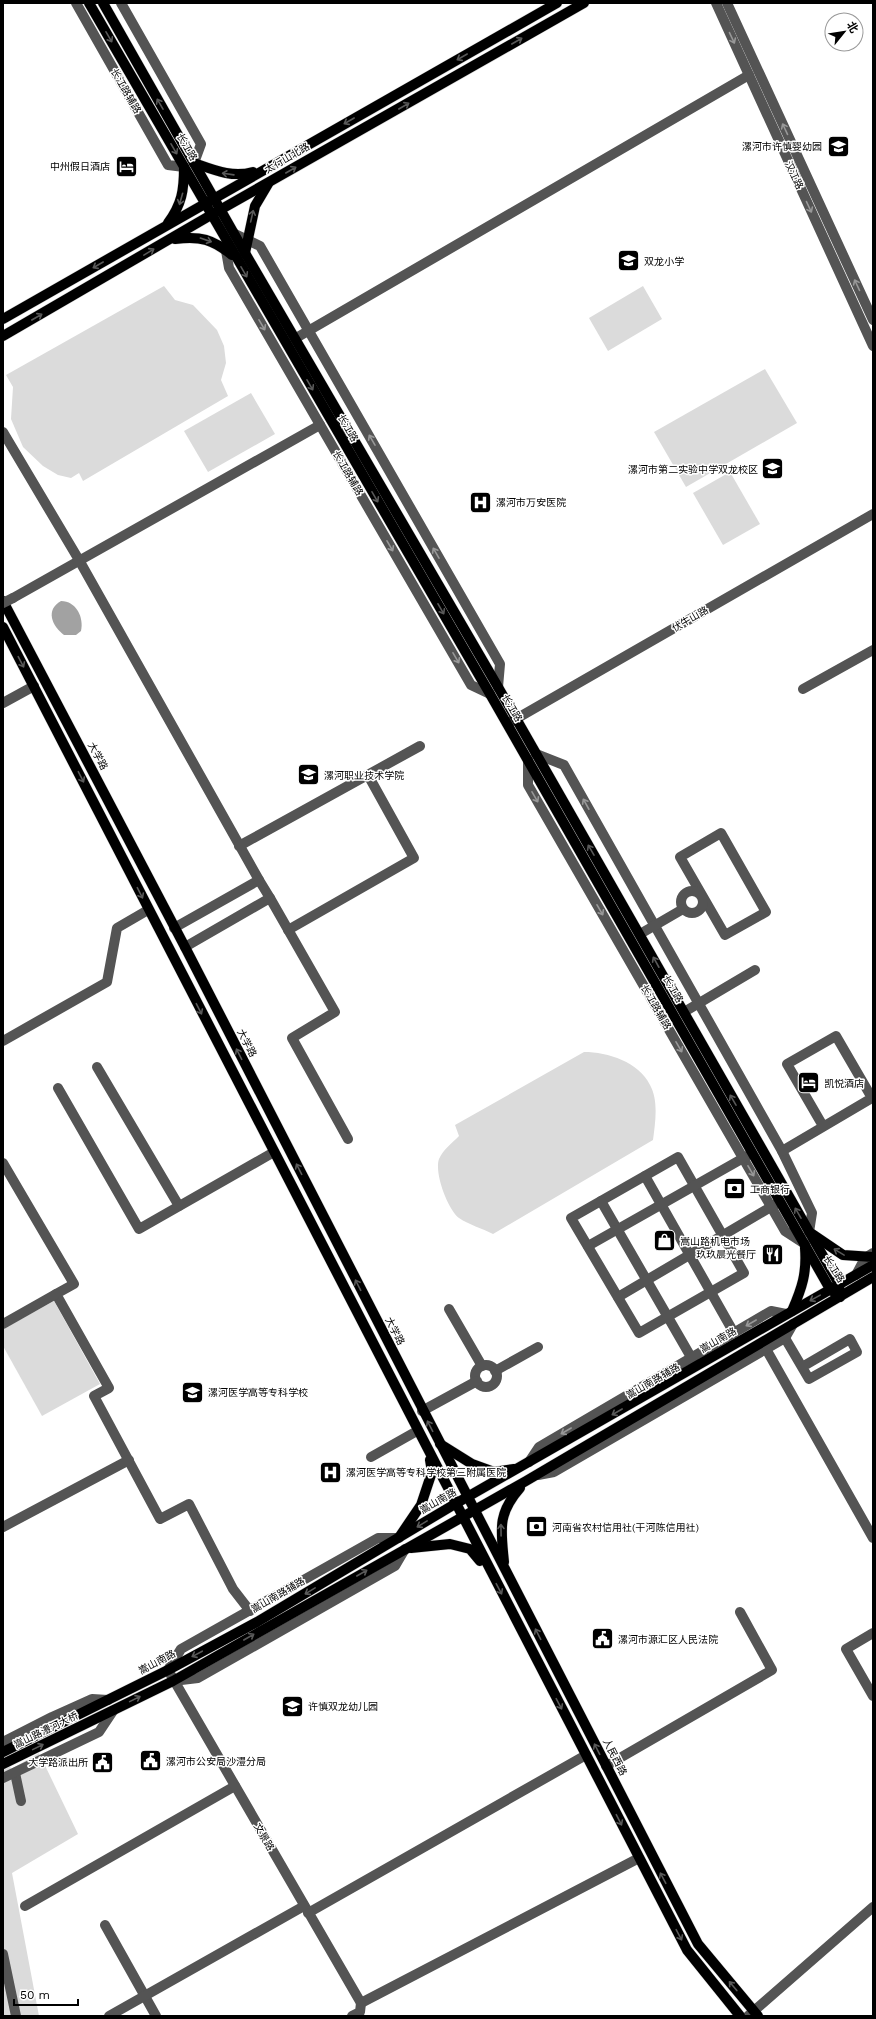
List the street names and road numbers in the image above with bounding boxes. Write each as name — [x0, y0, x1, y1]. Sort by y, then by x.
street label: 长江路辅路 — [109, 67, 143, 115]
street label: 长江路 — [175, 131, 199, 163]
street label: 太行山北路 — [263, 141, 311, 175]
street label: 汉江路 — [783, 159, 805, 191]
street label: 长江路 — [336, 412, 360, 444]
street label: 长江路辅路 — [331, 449, 365, 497]
street label: 伏牛山路 — [670, 604, 710, 634]
street label: 长江路 — [500, 692, 524, 724]
street label: 大学路 — [86, 740, 110, 772]
street label: 长江路 — [661, 973, 685, 1005]
street label: 长江路辅路 — [639, 983, 673, 1031]
street label: 大学路 — [235, 1027, 259, 1059]
street label: 长江路 — [821, 1253, 847, 1285]
street label: 大学路 — [383, 1315, 407, 1347]
street label: 嵩山南路 — [698, 1325, 738, 1355]
street label: 嵩山南路辅路 — [624, 1361, 682, 1401]
street label: 嵩山南路 — [418, 1486, 458, 1516]
street label: 嵩山南路辅路 — [249, 1575, 307, 1615]
street label: 嵩山南路 — [137, 1648, 177, 1676]
street label: 嵩山路澧河大桥 — [12, 1710, 80, 1750]
street label: 人民西路 — [601, 1737, 629, 1777]
street label: 文景路 — [252, 1821, 276, 1853]

